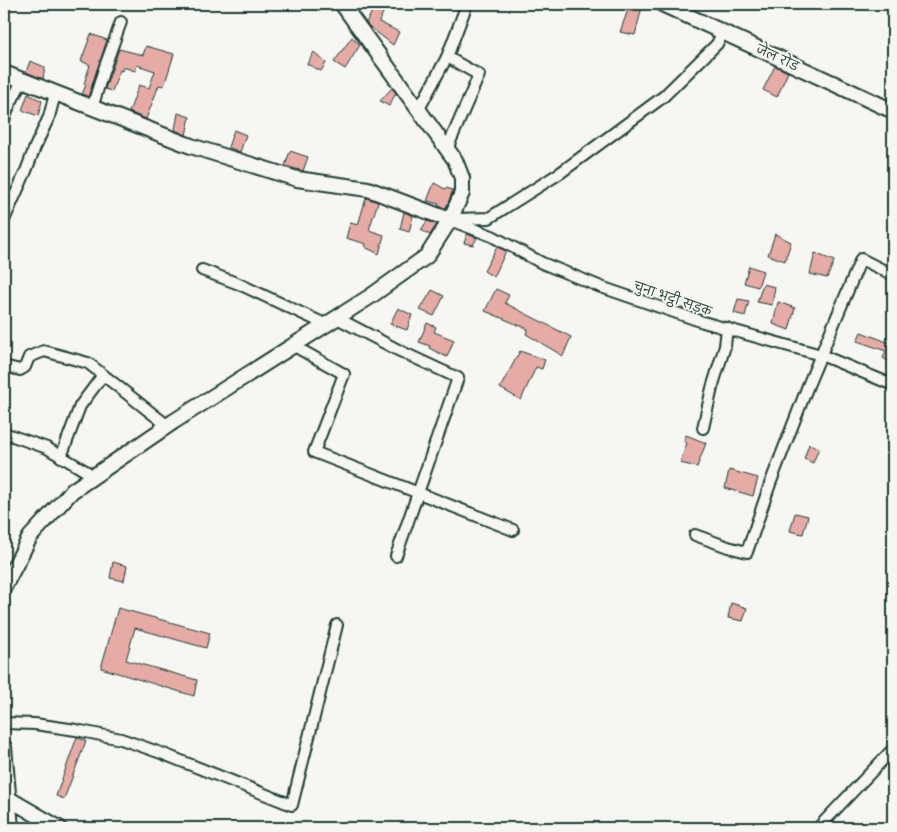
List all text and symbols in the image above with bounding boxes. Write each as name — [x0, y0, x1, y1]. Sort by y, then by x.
street label: जेल रोड — [753, 38, 804, 74]
street label: चुना भट्ठी सड़क — [630, 277, 715, 321]

